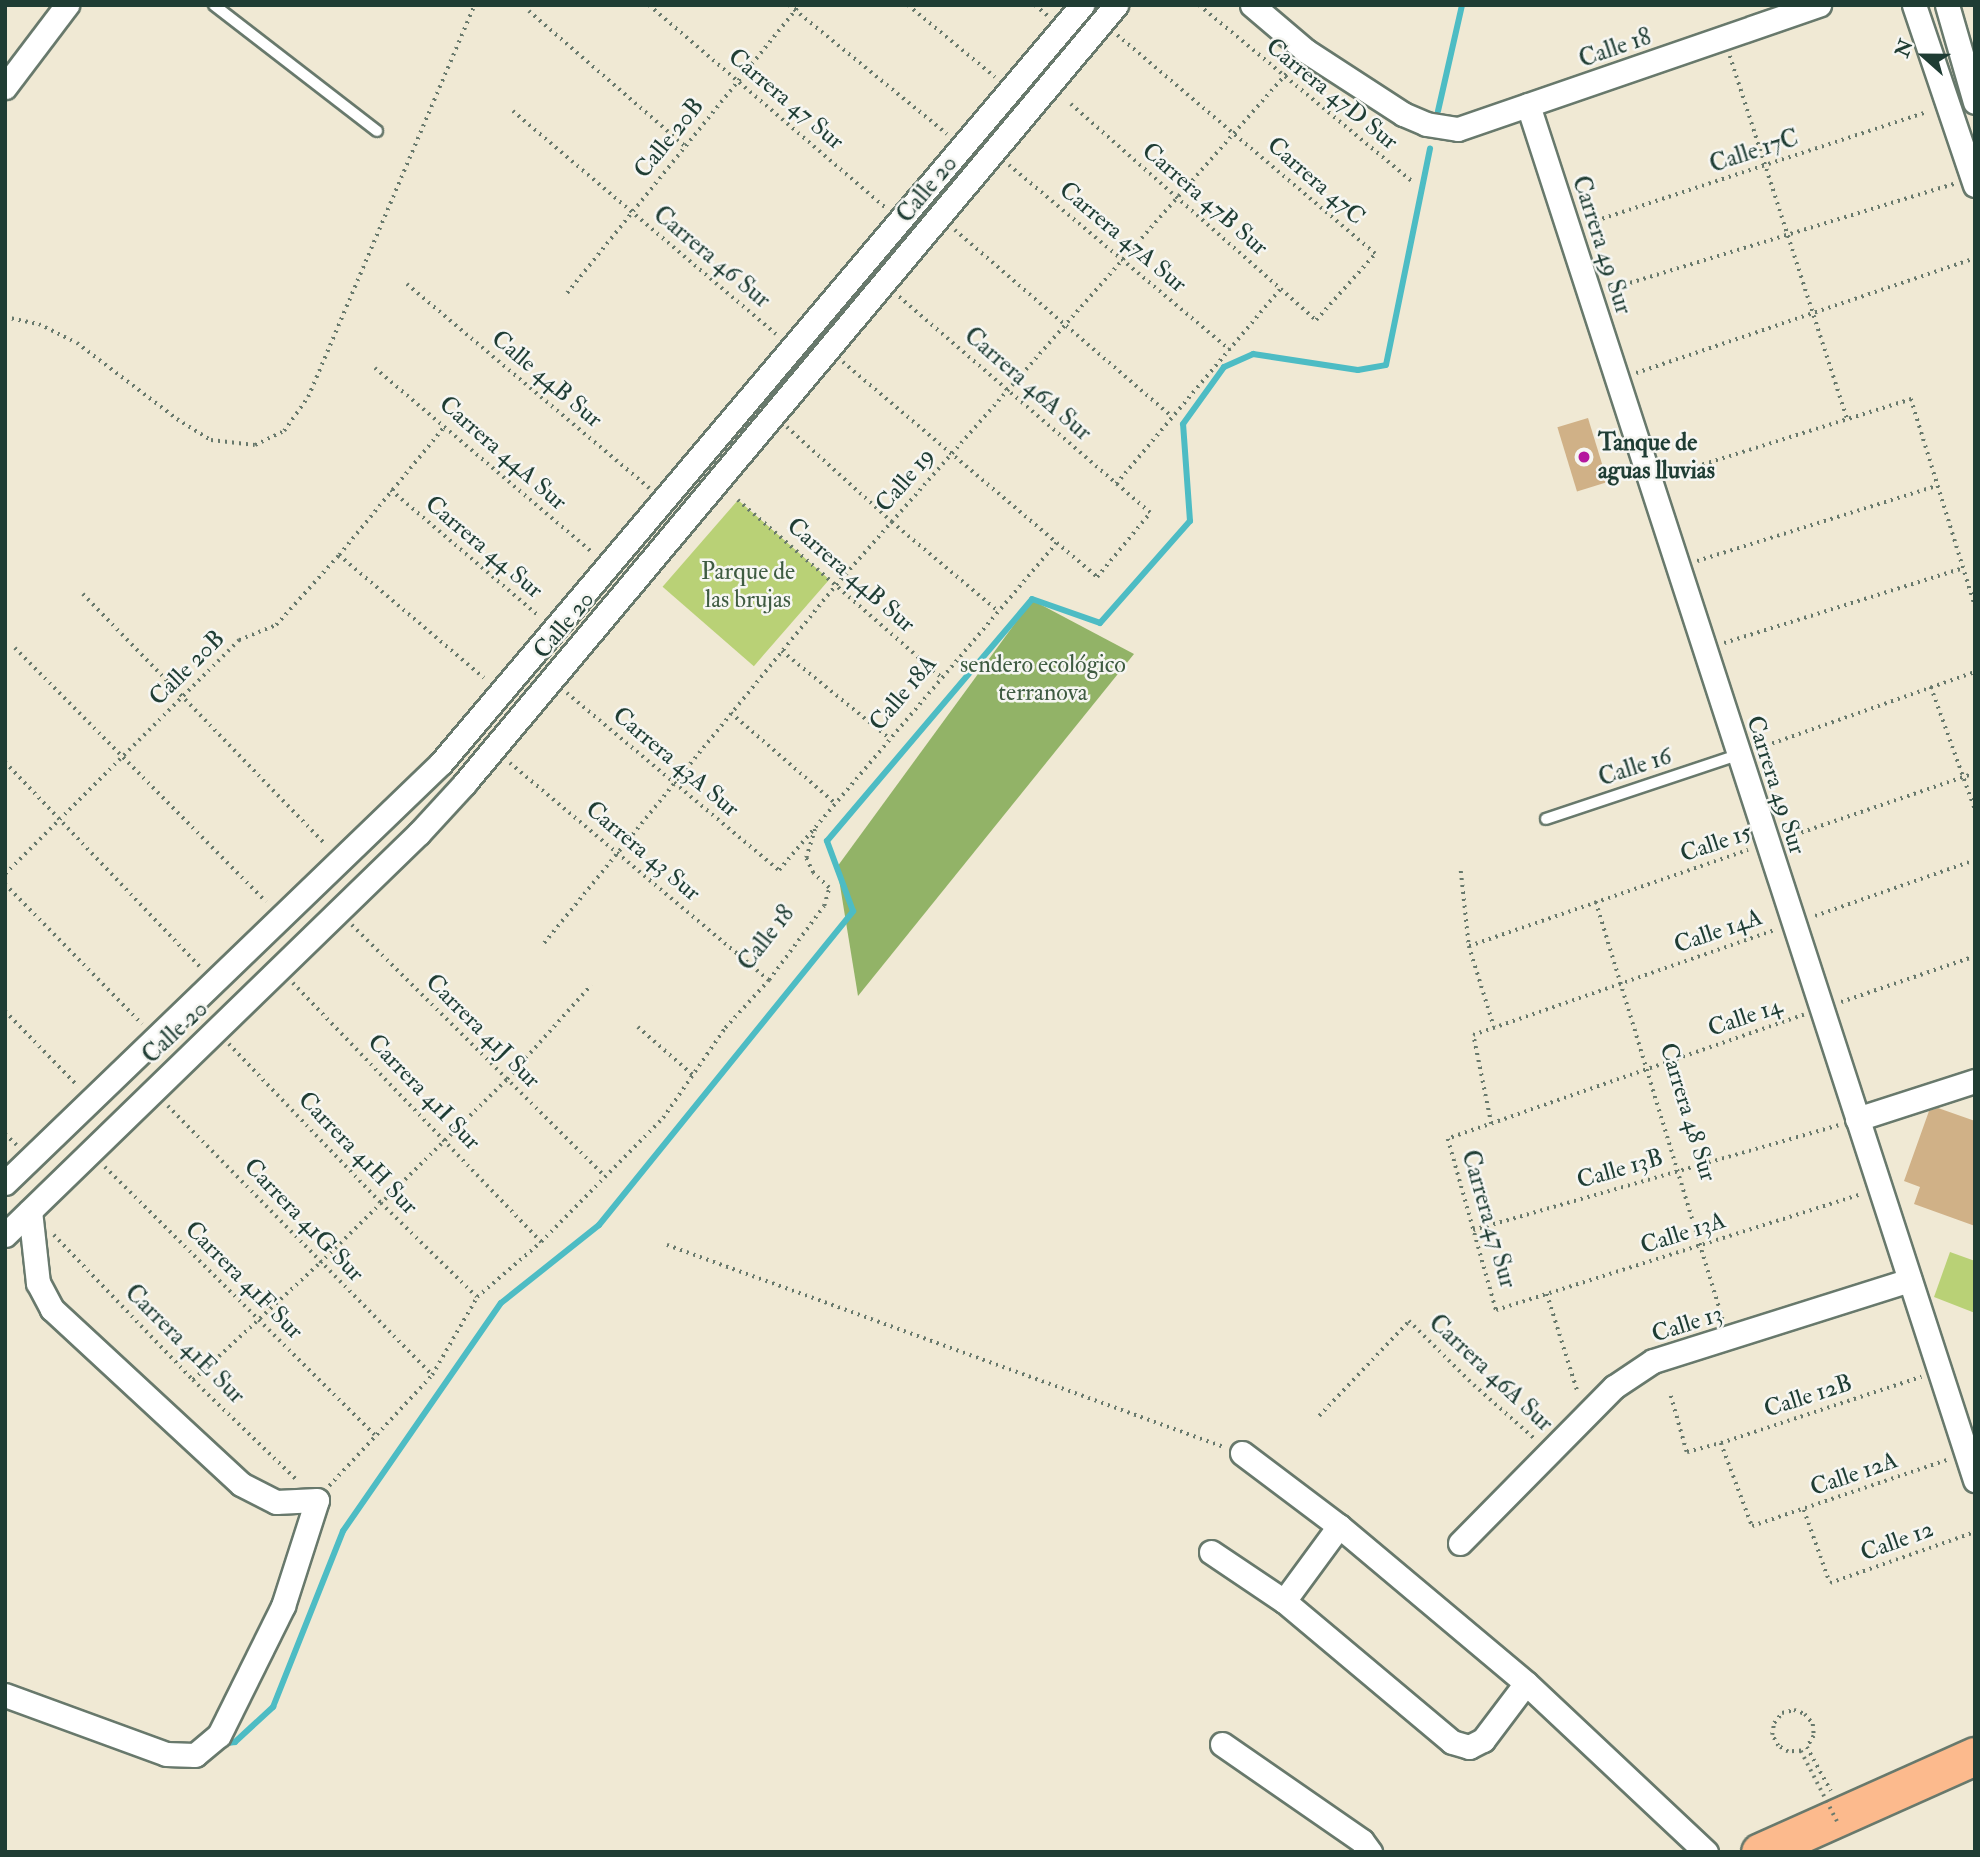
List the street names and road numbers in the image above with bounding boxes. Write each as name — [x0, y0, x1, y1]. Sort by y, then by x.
street label: Calle 18 — [1575, 22, 1655, 74]
street label: Carrera 47D Sur — [1260, 32, 1404, 156]
street label: Carrera 47 Sur — [722, 42, 850, 156]
street label: Calle 20B — [628, 92, 710, 184]
street label: Calle 17C — [1706, 123, 1802, 179]
street label: Carrera 47C — [1261, 131, 1371, 231]
street label: Carrera 47B Sur — [1136, 136, 1274, 262]
street label: Calle 20 — [891, 149, 963, 229]
street label: Carrera 49 Sur — [1566, 172, 1638, 318]
street label: Carrera 47A Sur — [1053, 175, 1193, 299]
street label: Carrera 46 Sur — [648, 200, 776, 314]
street label: Carrera 46A Sur — [959, 321, 1097, 447]
street label: Calle 44B Sur — [486, 324, 608, 434]
street label: Carrera 44A Sur — [433, 390, 573, 516]
street label: Calle 19 — [869, 442, 941, 518]
street label: Carrera 44 Sur — [419, 490, 549, 604]
street label: Carrera 44B Sur — [781, 512, 921, 638]
street label: Calle 20 — [528, 585, 600, 665]
street label: Calle 20B — [143, 624, 231, 712]
street label: Calle 18A — [863, 649, 943, 737]
street label: Carrera 43A Sur — [607, 701, 745, 823]
street label: Carrera 49 Sur — [1740, 712, 1812, 858]
street label: Calle 16 — [1595, 742, 1675, 792]
street label: Carrera 43 Sur — [580, 795, 706, 907]
street label: Calle 15 — [1676, 817, 1756, 869]
street label: Calle 18 — [732, 900, 800, 976]
street label: Calle 14A — [1670, 903, 1766, 959]
street label: Carrera 41J Sur — [420, 968, 546, 1094]
street label: Calle 14 — [1704, 991, 1786, 1043]
street label: Calle 20 — [136, 994, 214, 1070]
street label: Carrera 41I Sur — [362, 1028, 486, 1156]
street label: Carrera 48 Sur — [1653, 1039, 1723, 1185]
street label: Carrera 41H Sur — [292, 1085, 424, 1221]
street label: Calle 13B — [1574, 1143, 1666, 1195]
street label: Carrera 47 Sur — [1456, 1147, 1522, 1291]
street label: Carrera 41G Sur — [238, 1152, 370, 1288]
street label: Calle 13A — [1637, 1206, 1729, 1260]
street label: Carrera 41F Sur — [179, 1215, 309, 1345]
street label: Carrera 41E Sur — [119, 1278, 251, 1410]
street label: Calle 13 — [1648, 1299, 1726, 1349]
street label: Carrera 46A Sur — [1423, 1308, 1559, 1438]
street label: Calle 12B — [1760, 1368, 1856, 1424]
street label: Calle 12A — [1806, 1446, 1902, 1502]
street label: Calle 12 — [1857, 1515, 1937, 1567]

